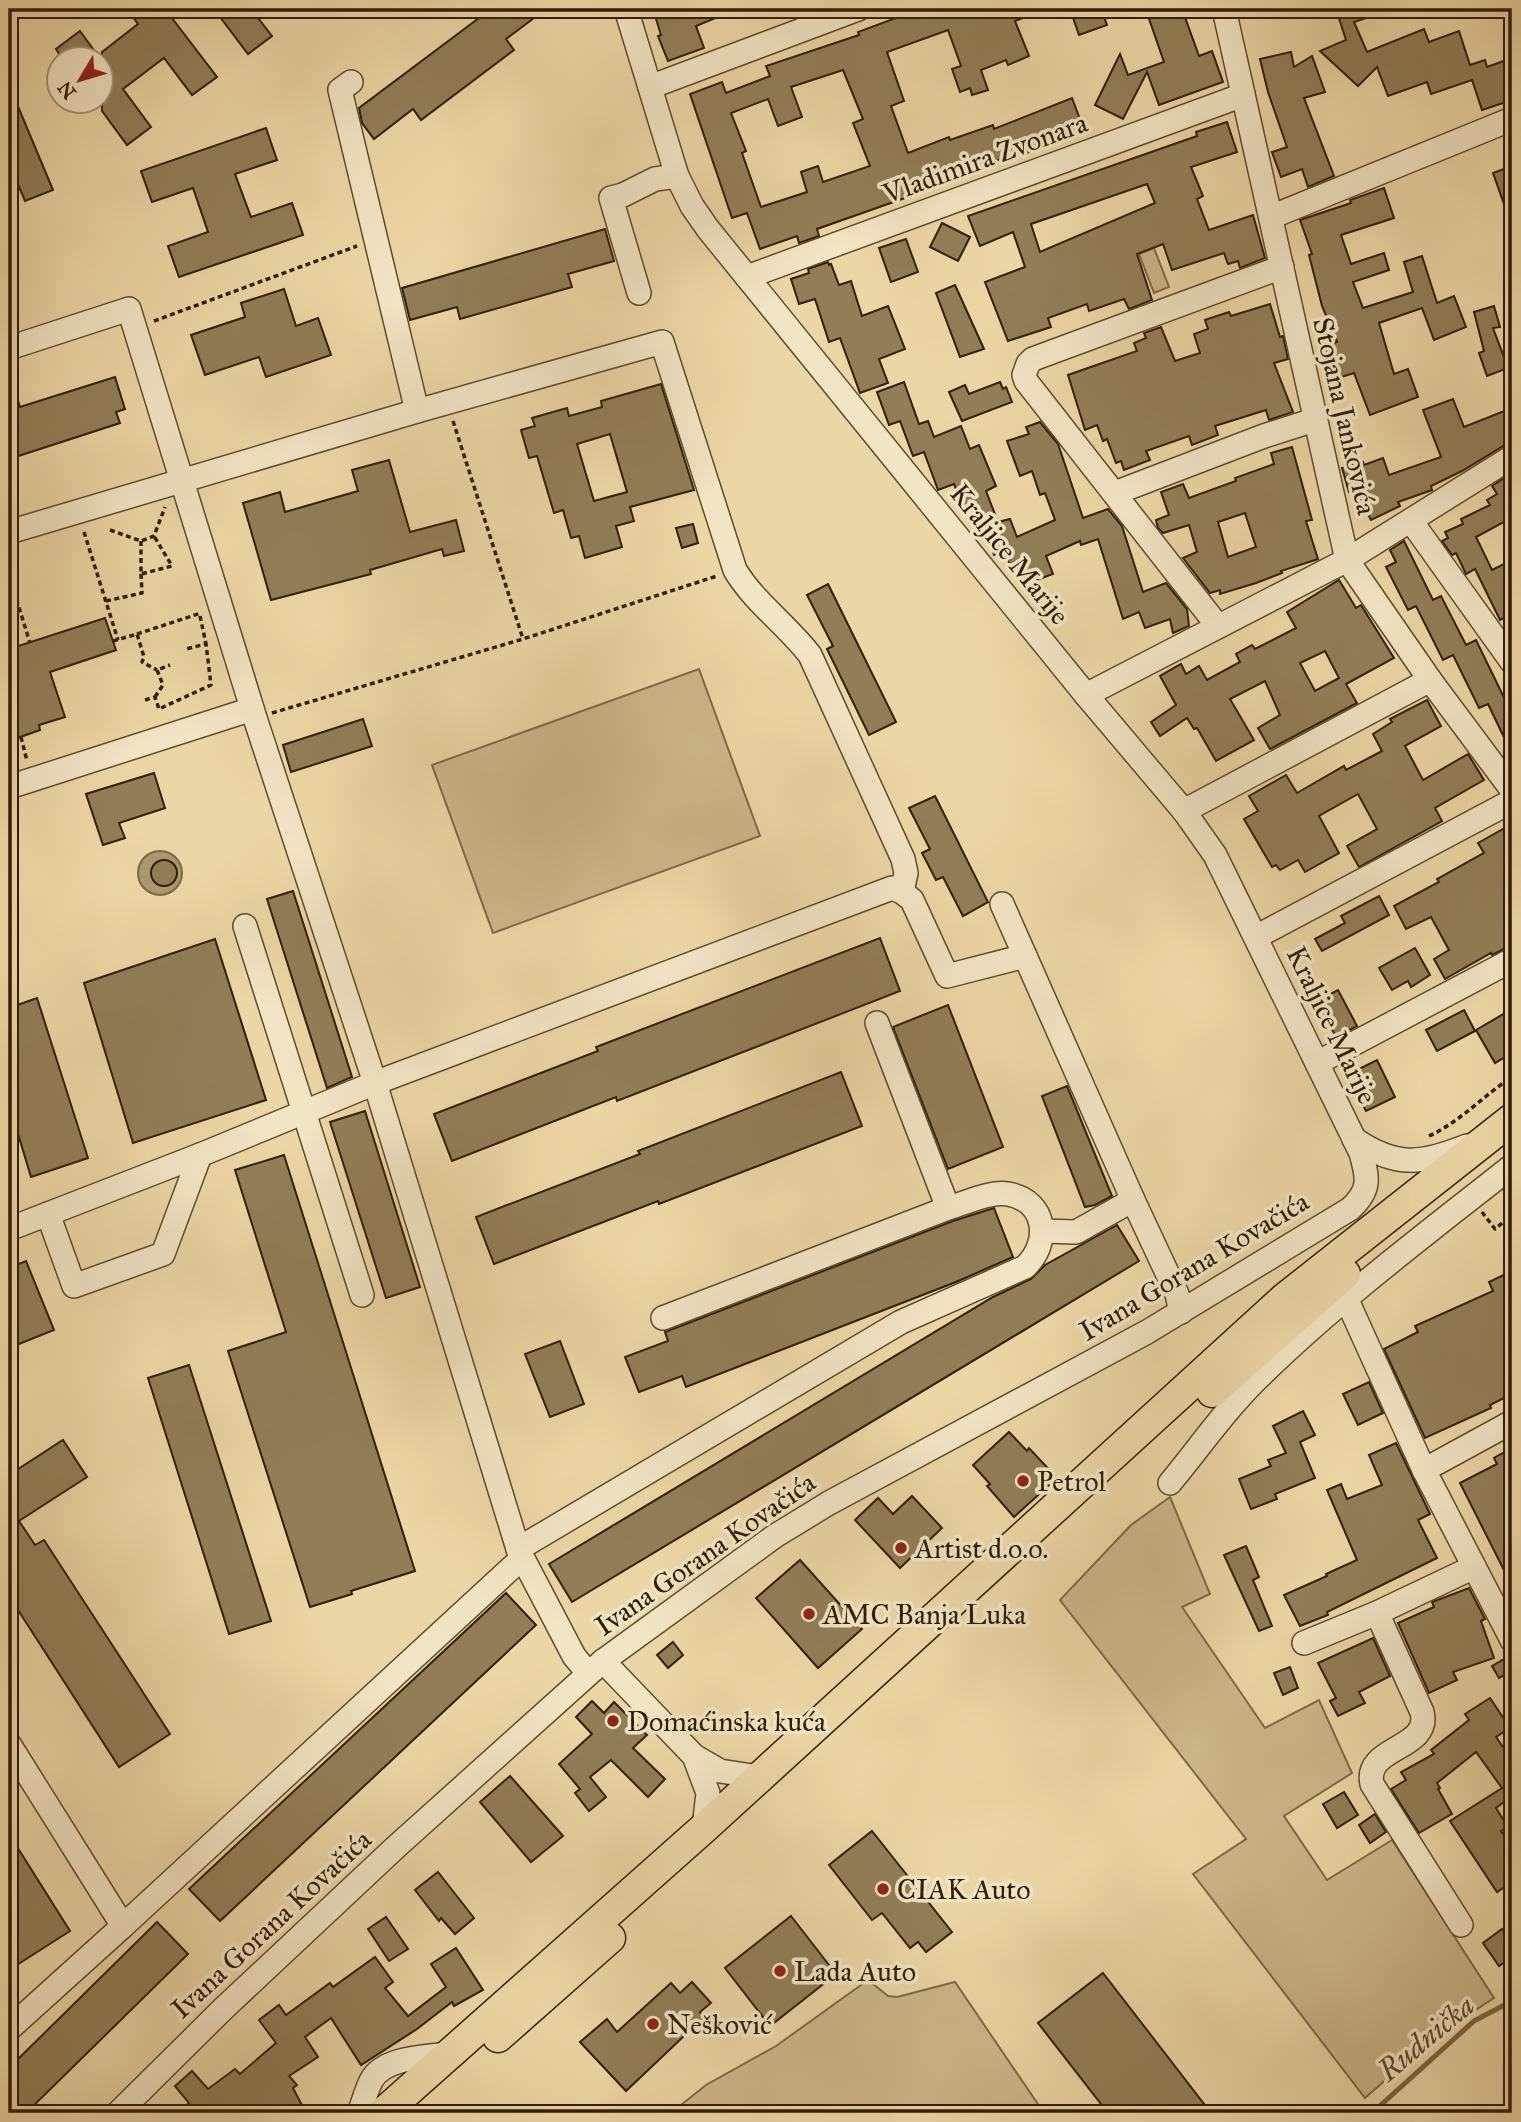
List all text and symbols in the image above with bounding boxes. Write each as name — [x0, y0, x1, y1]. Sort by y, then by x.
north arrow — [46, 46, 116, 116]
text: N — [53, 77, 81, 104]
street label: Vladimira Zvonara — [877, 105, 1092, 212]
street label: Stojana Jankovića — [1305, 314, 1385, 518]
street label: Kraljice Marije — [943, 477, 1077, 631]
street label: Kraljice Marije — [1279, 940, 1385, 1110]
street label: Ivana Gorana Kovačića — [1073, 1184, 1315, 1348]
place label: Petrol — [1037, 1464, 1106, 1499]
street label: Ivana Gorana Kovačića — [588, 1465, 822, 1643]
marker: Petrol — [1015, 1473, 1031, 1489]
place label: Artist d.o.o. — [914, 1531, 1048, 1566]
marker: Artist d.o.o. — [893, 1540, 909, 1556]
place label: AMC Banja Luka — [822, 1597, 1026, 1632]
marker: AMC Banja Luka — [801, 1606, 817, 1622]
place label: Domaćinska kuća — [627, 1704, 826, 1739]
marker: Domaćinska kuća — [605, 1713, 621, 1729]
street label: Ivana Gorana Kovačića — [163, 1822, 379, 2026]
place label: CIAK Auto — [897, 1872, 1031, 1907]
marker: CIAK Auto — [875, 1881, 891, 1897]
place label: Lada Auto — [794, 1954, 916, 1989]
marker: Lada Auto — [772, 1963, 788, 1979]
water label: Rudnička — [1370, 1987, 1482, 2089]
place label: Nešković — [667, 2007, 773, 2042]
marker: Nešković — [645, 2016, 661, 2032]

